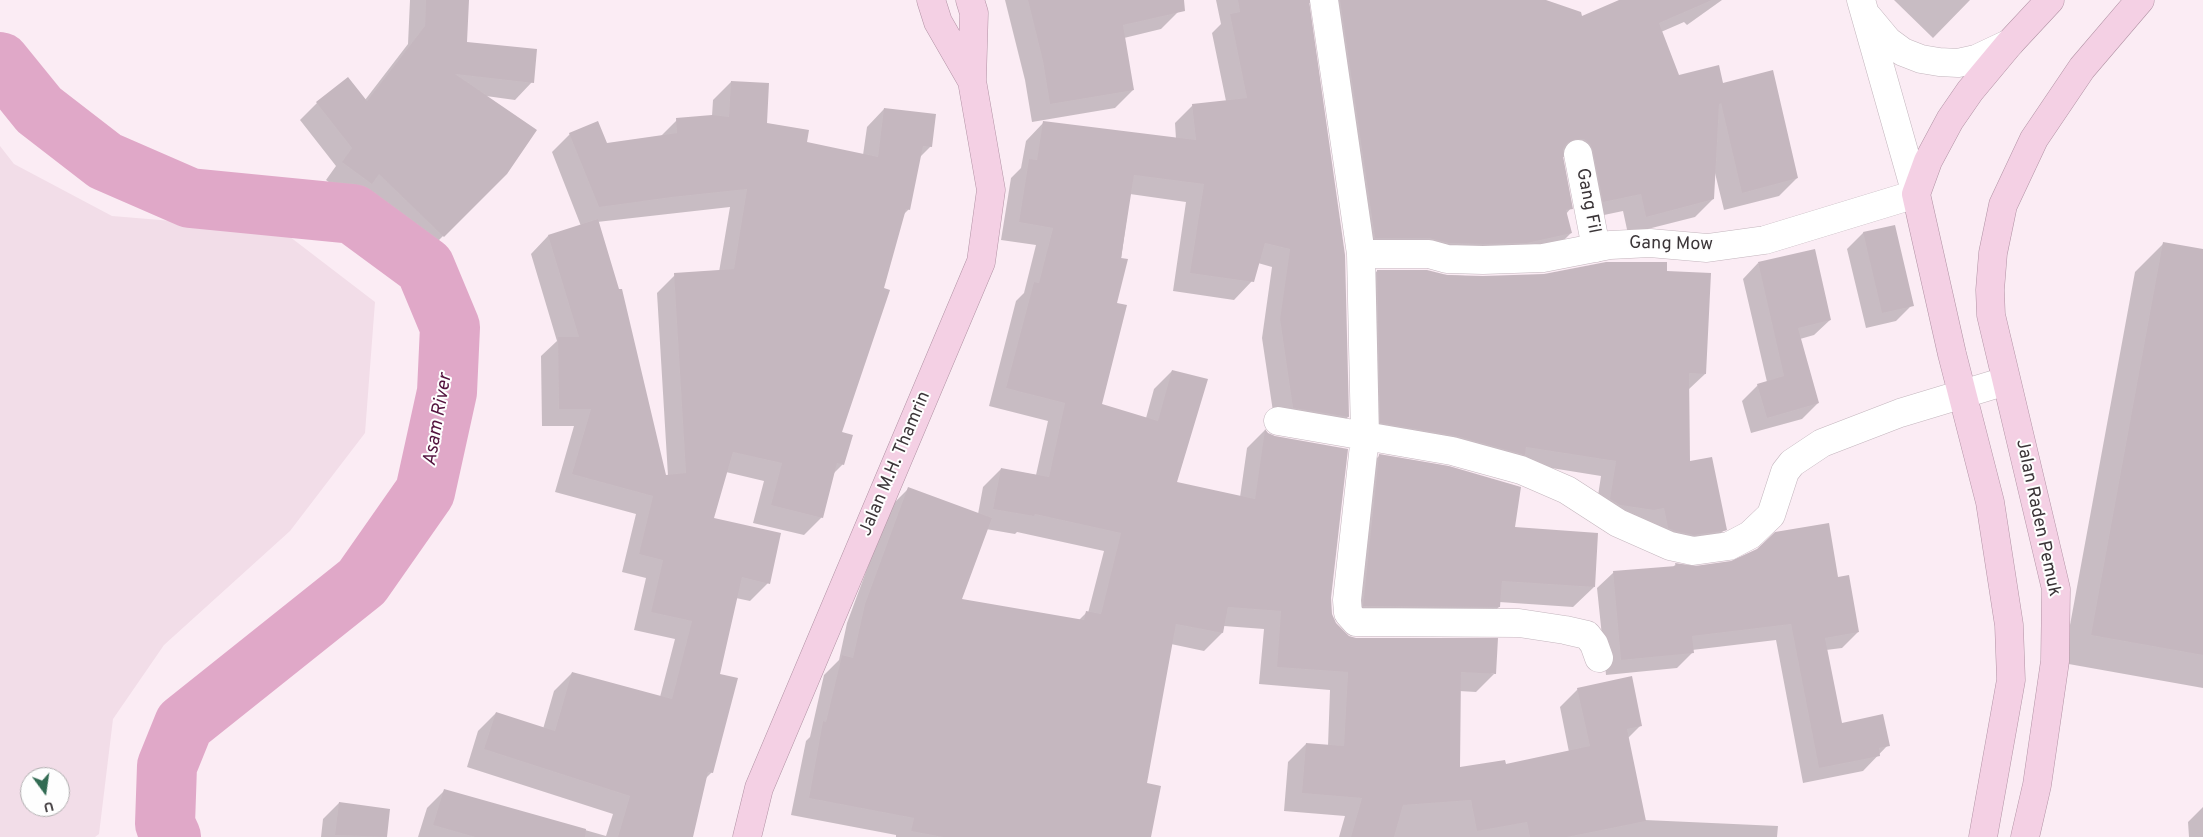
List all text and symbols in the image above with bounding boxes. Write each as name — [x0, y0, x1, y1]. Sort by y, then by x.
street label: Gang Fil — [1570, 166, 1604, 236]
street label: Gang Mow — [1629, 233, 1713, 257]
water label: Asam River — [420, 372, 458, 468]
street label: Jalan M.H. Thamrin — [856, 389, 936, 539]
street label: Jalan Raden Pemuk — [2010, 437, 2064, 599]
north arrow — [20, 767, 70, 817]
text: U — [42, 797, 55, 816]

